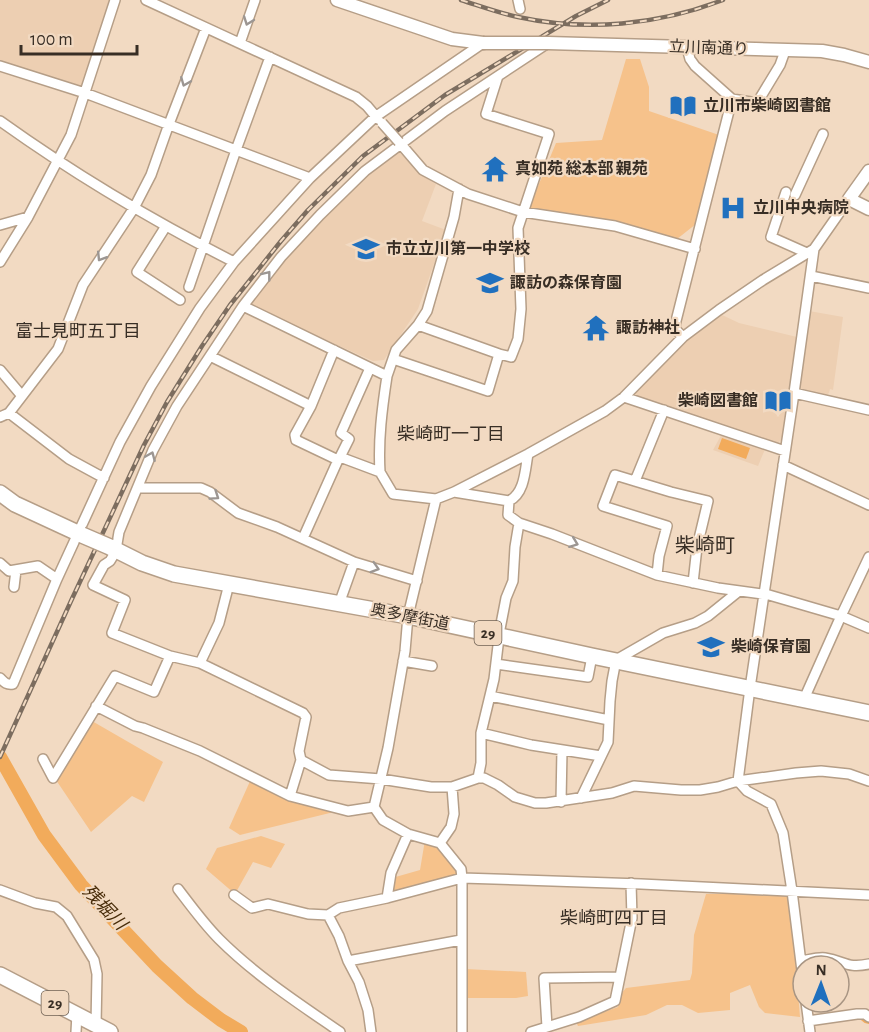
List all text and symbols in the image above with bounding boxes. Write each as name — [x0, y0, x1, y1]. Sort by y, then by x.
one-way arrow — [242, 15, 255, 26]
scale bar — [21, 18, 136, 56]
text: 100 m — [30, 31, 73, 49]
street label: 立川南通り — [669, 38, 749, 57]
one-way arrow — [180, 76, 192, 87]
library icon: 立川市柴崎図書館 — [668, 91, 698, 121]
place label: 立川市柴崎図書館 — [703, 97, 831, 114]
temple icon: 真如苑 総本部 親苑 — [480, 154, 510, 184]
place label: 真如苑 総本部 親苑 — [515, 159, 648, 177]
hospital icon: 立川中央病院 — [718, 193, 748, 223]
place label: 立川中央病院 — [753, 199, 849, 216]
school or university icon: 市立立川第一中学校 — [351, 234, 381, 264]
place label: 市立立川第一中学校 — [386, 240, 530, 257]
one-way arrow — [96, 251, 108, 261]
school or university icon: 諏訪の森保育園 — [475, 268, 505, 298]
one-way arrow — [260, 271, 271, 282]
place label: 諏訪の森保育園 — [510, 274, 622, 291]
temple icon: 諏訪神社 — [581, 313, 611, 343]
place label: 諏訪神社 — [616, 318, 680, 336]
district label: 富士見町五丁目 — [15, 322, 141, 341]
library icon: 柴崎図書館 — [763, 386, 793, 416]
place label: 柴崎図書館 — [678, 392, 758, 409]
district label: 柴崎町一丁目 — [397, 425, 505, 444]
one-way arrow — [144, 452, 156, 463]
one-way arrow — [208, 489, 219, 500]
one-way arrow — [568, 535, 579, 548]
district label: 柴崎町 — [675, 535, 735, 556]
one-way arrow — [369, 561, 380, 573]
street label: 奥多摩街道 — [369, 601, 451, 632]
road number: 29 — [474, 621, 502, 645]
school or university icon: 柴崎保育園 — [696, 632, 726, 662]
place label: 柴崎保育園 — [731, 638, 811, 655]
water label: 残堀川 — [79, 881, 132, 935]
district label: 柴崎町四丁目 — [560, 909, 668, 928]
north arrow — [791, 954, 851, 1014]
text: N — [816, 962, 827, 978]
road number: 29 — [42, 991, 68, 1015]

